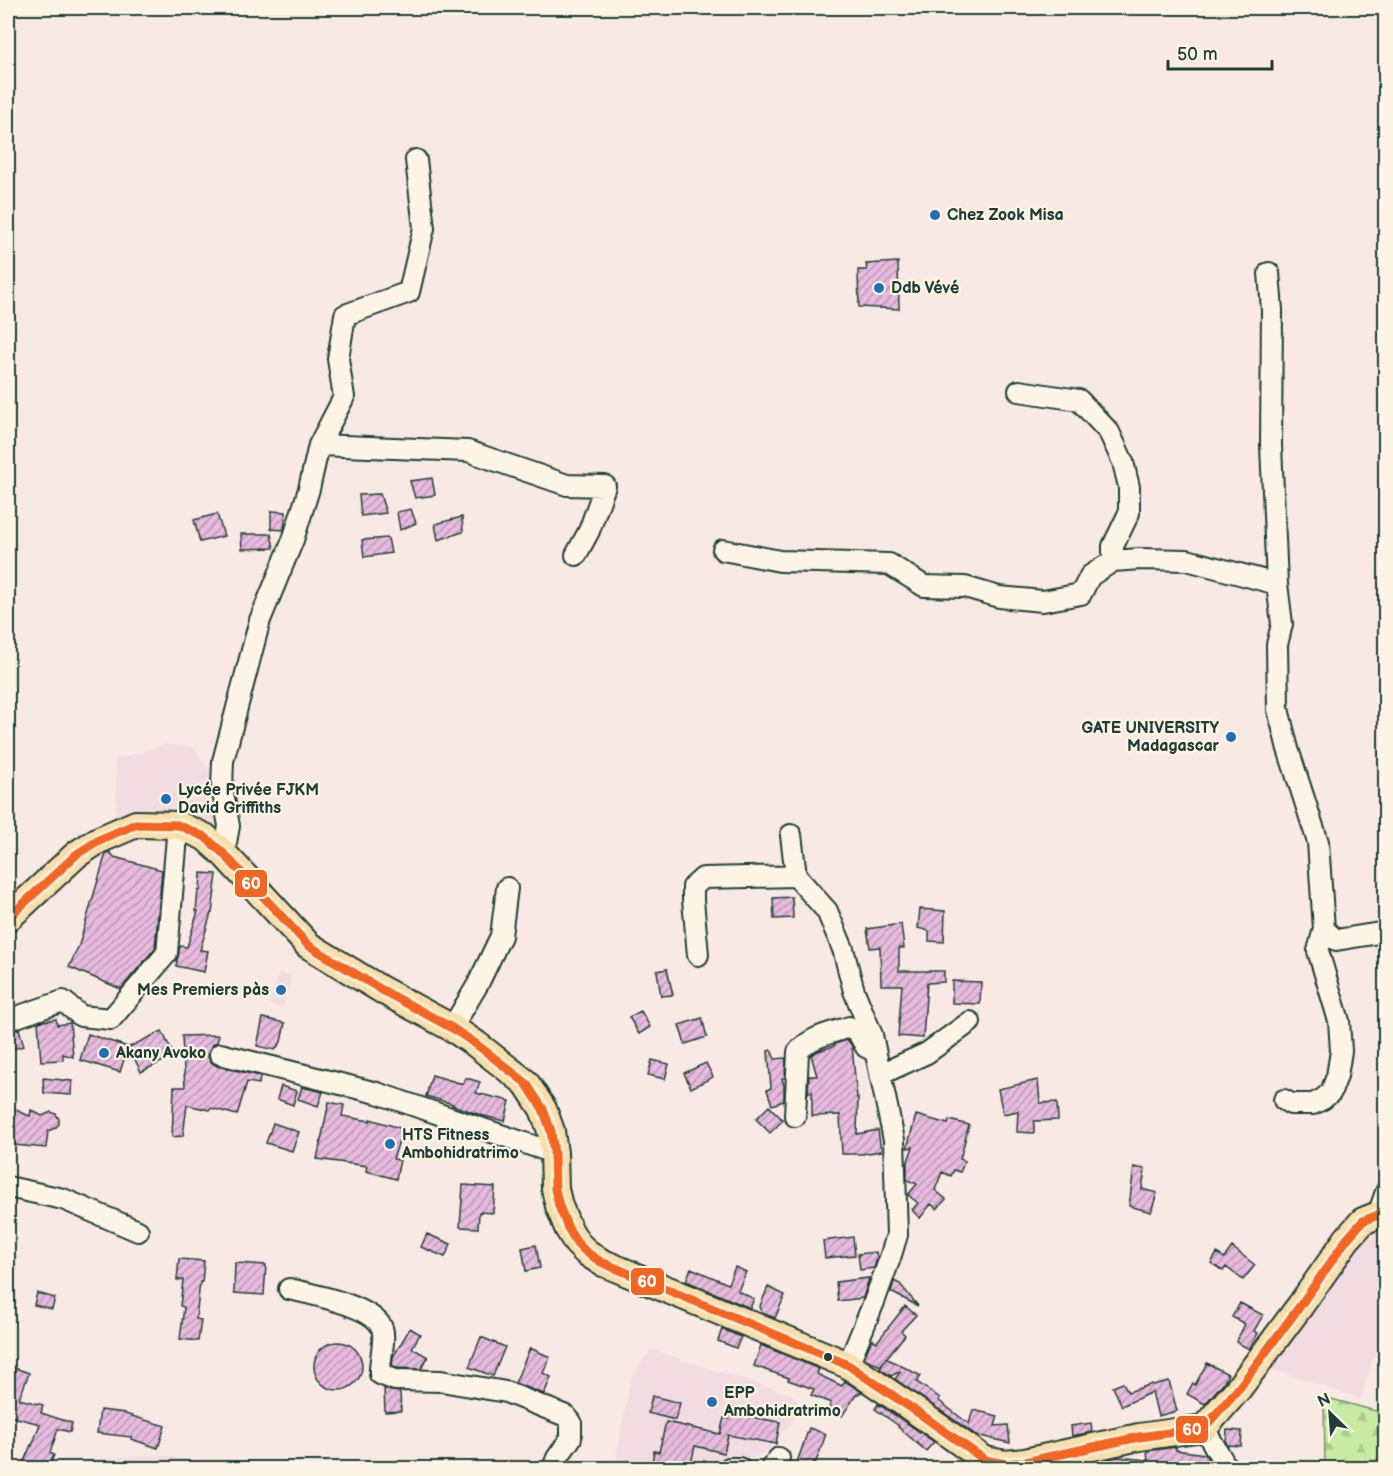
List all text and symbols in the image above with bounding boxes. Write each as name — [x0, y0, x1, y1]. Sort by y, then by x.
scale bar — [1168, 33, 1272, 71]
text: 50 m — [1177, 44, 1218, 65]
place label: Chez Zook Misa — [947, 206, 1064, 225]
marker: Chez Zook Misa — [928, 208, 942, 222]
place label: Ddb Vévé — [891, 279, 960, 298]
marker: Ddb Vévé — [872, 281, 886, 295]
place label: GATE UNIVERSITY Madagascar — [1082, 719, 1220, 756]
marker: GATE UNIVERSITY Madagascar — [1224, 730, 1238, 744]
place label: Lycée Privée FJKM David Griffiths — [178, 781, 319, 818]
marker: Lycée Privée FJKM David Griffiths — [159, 792, 173, 806]
line badge: 60 — [234, 869, 268, 898]
text: 60 — [241, 875, 261, 894]
place label: Mes Premiers pàs — [137, 981, 269, 1000]
marker: Mes Premiers pàs — [274, 983, 288, 997]
place label: Akany Avoko — [115, 1044, 206, 1063]
marker: Akany Avoko — [97, 1046, 111, 1060]
place label: HTS Fitness Ambohidratrimo — [401, 1126, 519, 1163]
marker: HTS Fitness Ambohidratrimo — [383, 1137, 397, 1151]
line badge: 60 — [630, 1267, 665, 1296]
text: 60 — [637, 1273, 657, 1292]
unlabelled marker — [822, 1351, 834, 1363]
north arrow — [1300, 1383, 1360, 1443]
place label: EPP Ambohidratrimo — [723, 1384, 841, 1421]
text: N — [1315, 1390, 1334, 1412]
marker: EPP Ambohidratrimo — [705, 1395, 719, 1409]
line badge: 60 — [1175, 1415, 1209, 1444]
text: 60 — [1182, 1421, 1202, 1440]

